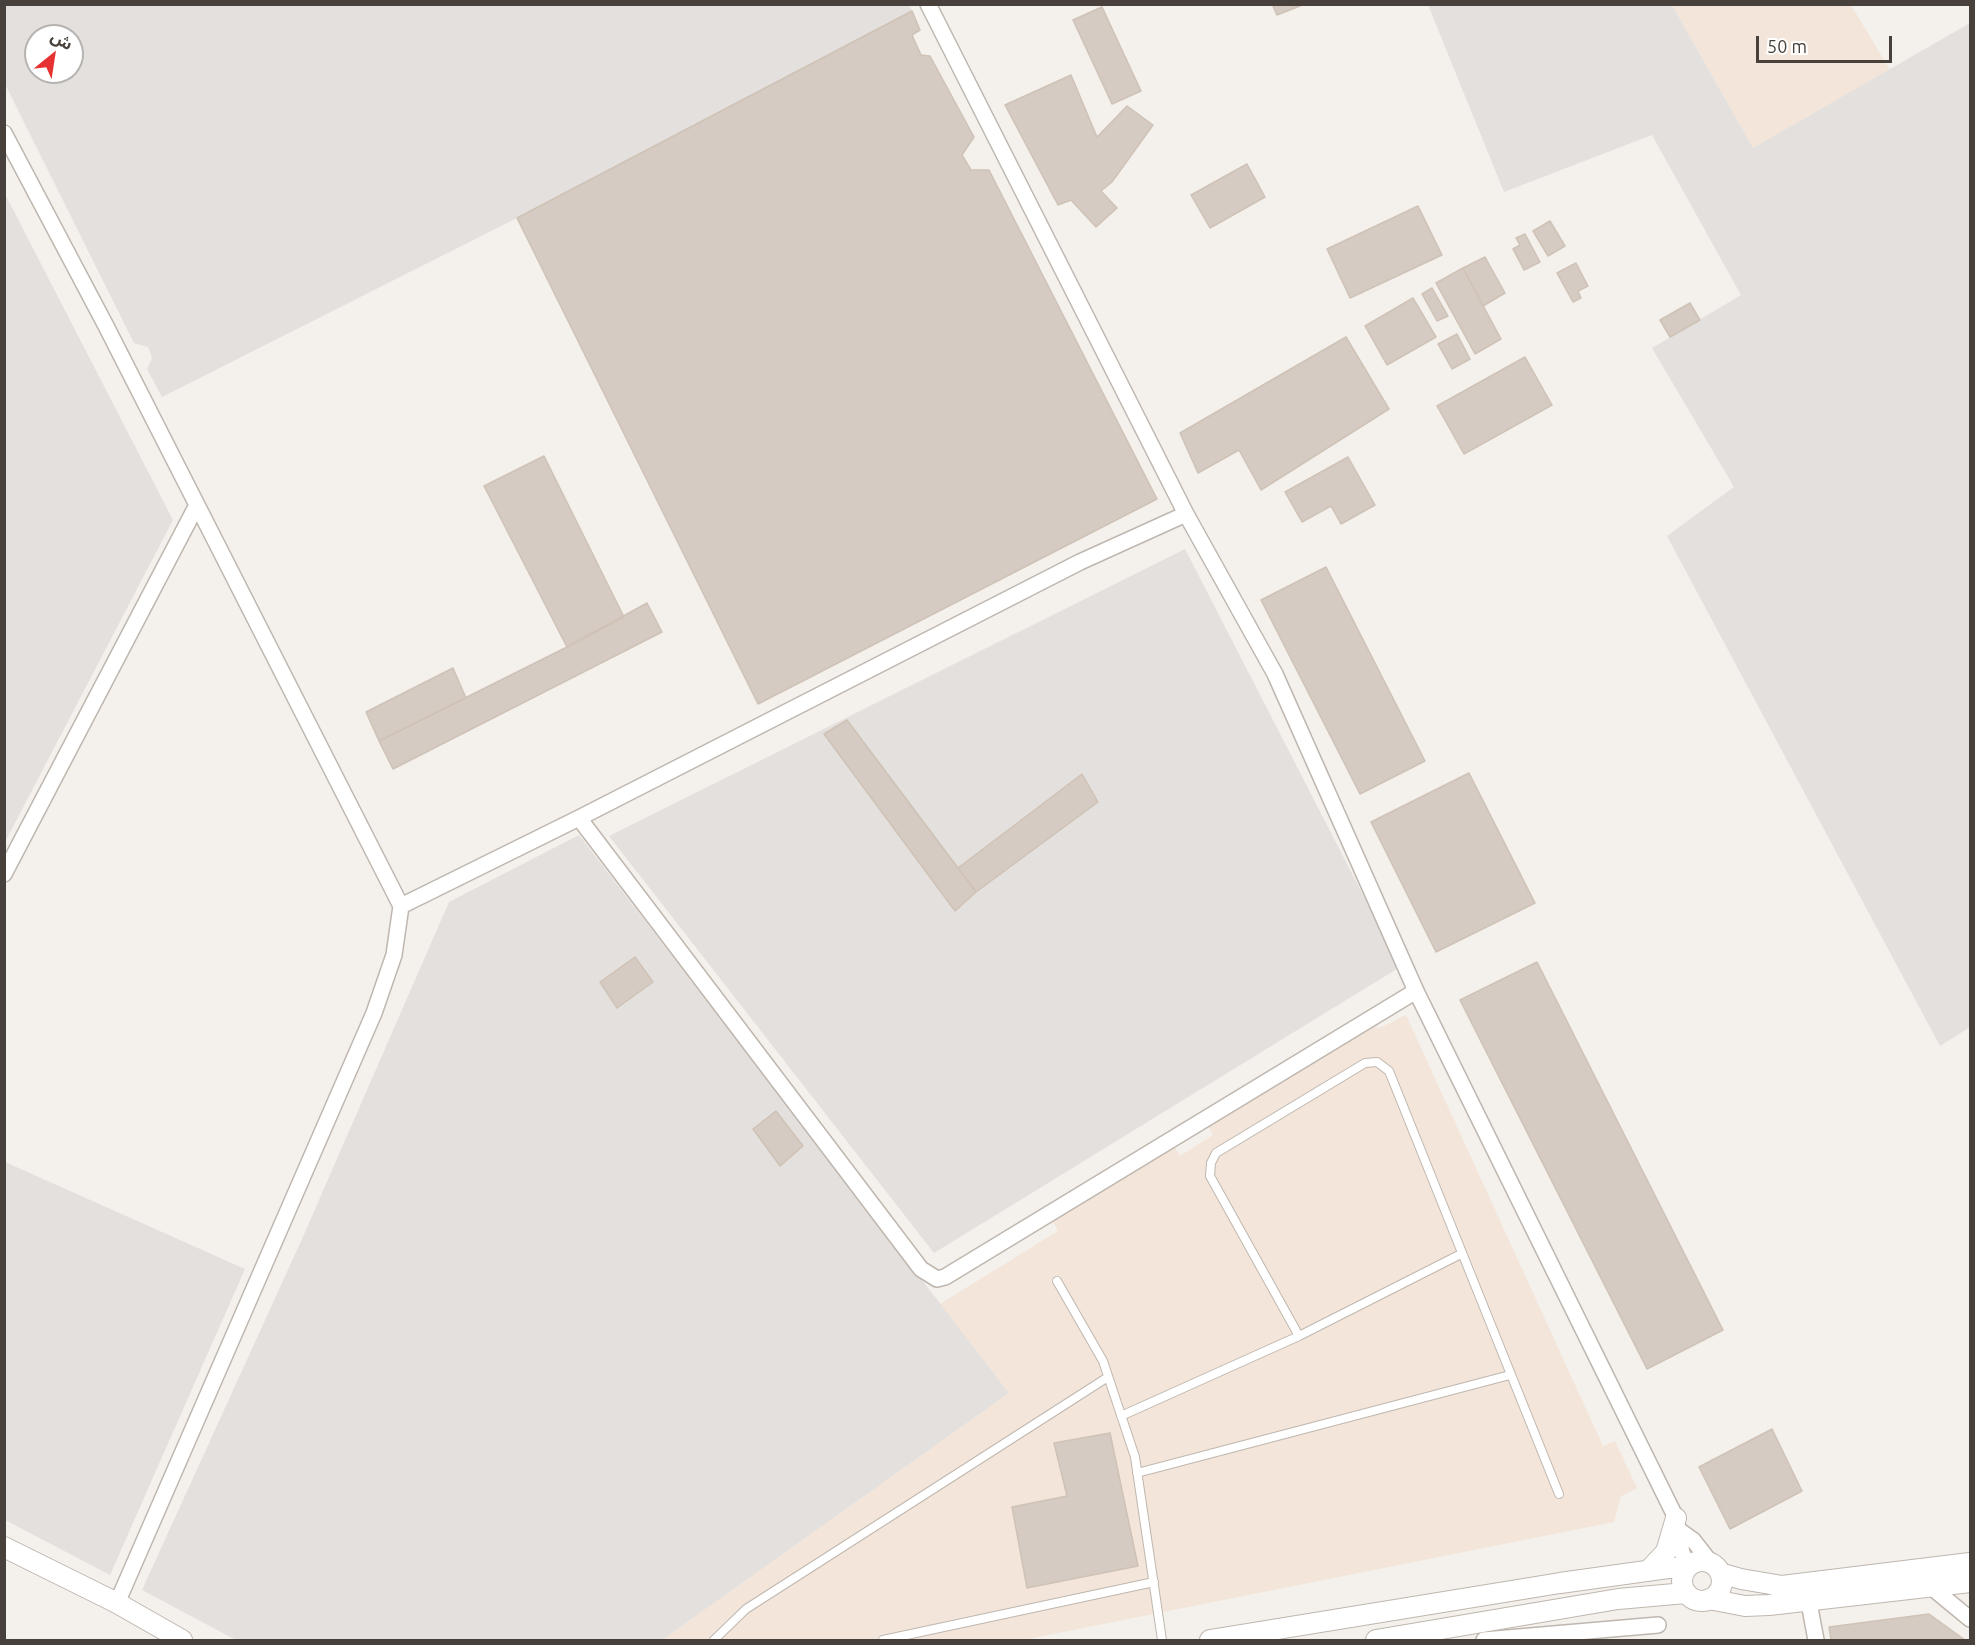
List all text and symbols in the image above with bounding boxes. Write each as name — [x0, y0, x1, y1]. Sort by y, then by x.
north arrow — [24, 24, 84, 84]
scale bar — [1759, 24, 1896, 62]
text: ش — [48, 27, 76, 53]
text: 50 m — [1767, 36, 1807, 56]

